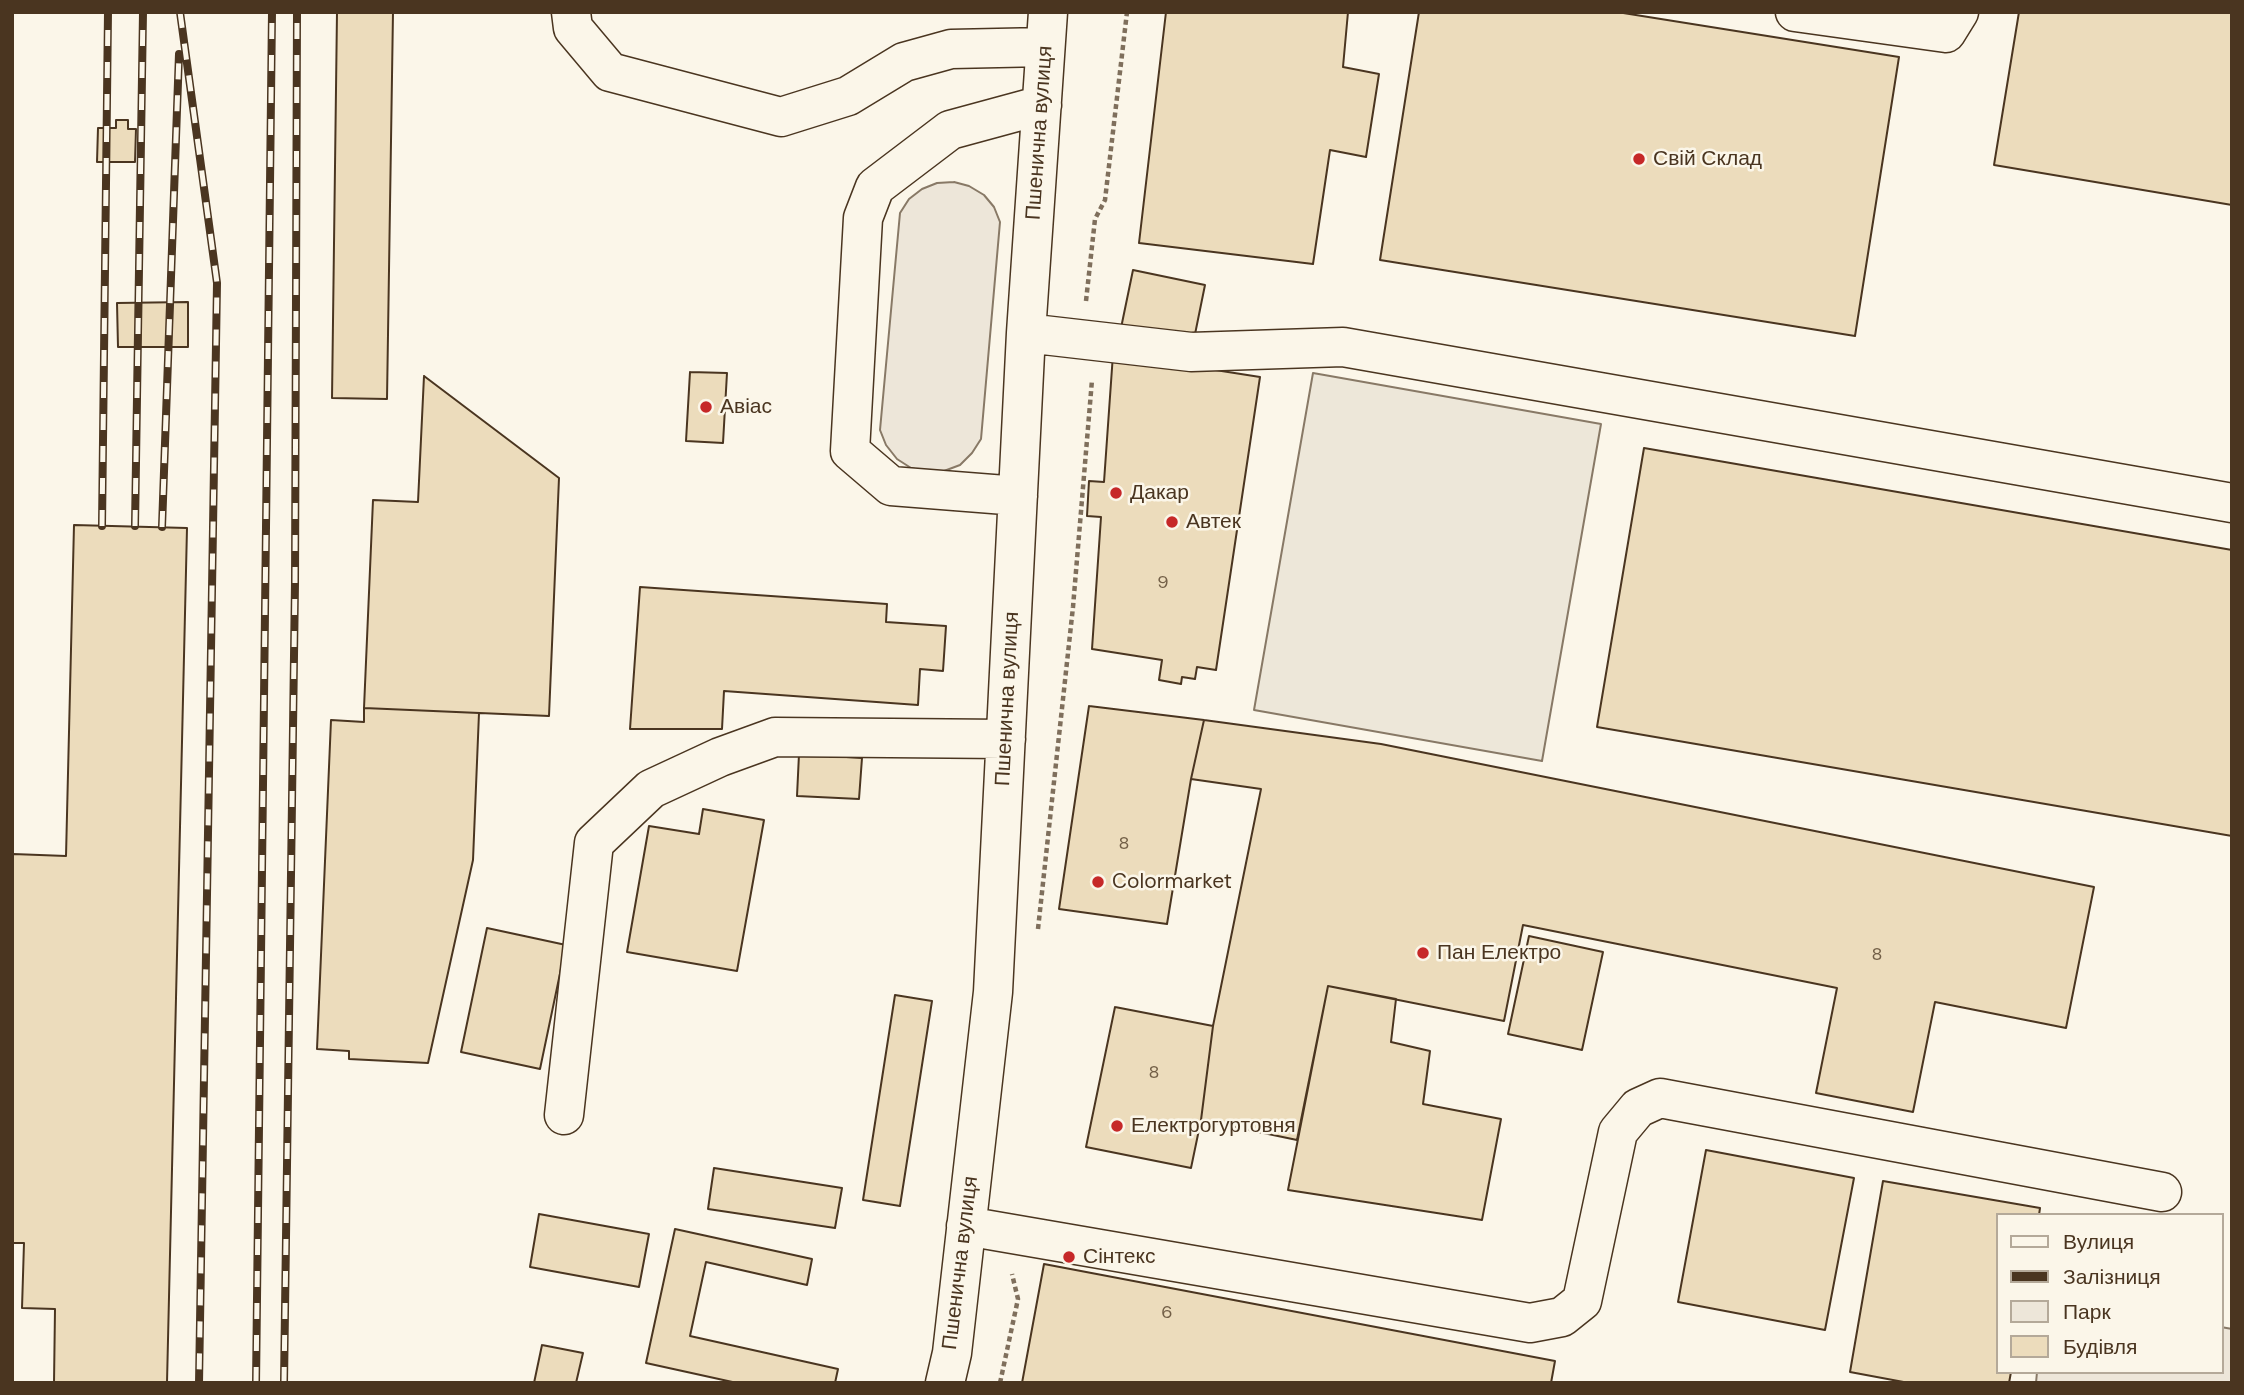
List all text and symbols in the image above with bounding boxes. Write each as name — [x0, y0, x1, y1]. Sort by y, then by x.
street label: Пшенична вулиця — [1021, 45, 1059, 221]
place label: Свій Склад — [1653, 146, 1762, 172]
marker: Свій Склад — [1631, 151, 1647, 167]
place label: Авіас — [720, 394, 772, 420]
marker: Авіас — [698, 399, 714, 415]
place label: Дакар — [1130, 480, 1189, 506]
marker: Дакар — [1108, 485, 1124, 501]
place label: Автек — [1186, 509, 1241, 535]
marker: Автек — [1164, 514, 1180, 530]
house number: 9 — [1157, 572, 1169, 594]
street label: Пшенична вулиця — [991, 611, 1025, 787]
house number: 8 — [1119, 833, 1129, 855]
place label: Colormarket — [1112, 869, 1232, 895]
marker: Colormarket — [1090, 874, 1106, 890]
place label: Пан Електро — [1437, 940, 1561, 966]
house number: 8 — [1872, 944, 1882, 966]
marker: Пан Електро — [1415, 945, 1431, 961]
house number: 8 — [1149, 1062, 1159, 1084]
place label: Електрогуртовня — [1131, 1113, 1296, 1139]
marker: Електрогуртовня — [1109, 1118, 1125, 1134]
street label: Пшенична вулиця — [938, 1175, 984, 1351]
legend — [1996, 1213, 2223, 1374]
text: Вулиця — [2063, 1228, 2134, 1256]
place label: Сінтекс — [1083, 1244, 1155, 1270]
marker: Сінтекс — [1061, 1249, 1077, 1265]
text: Залізниця — [2063, 1263, 2161, 1291]
text: Парк — [2063, 1298, 2111, 1326]
house number: 6 — [1161, 1302, 1173, 1324]
text: Будівля — [2063, 1333, 2137, 1361]

